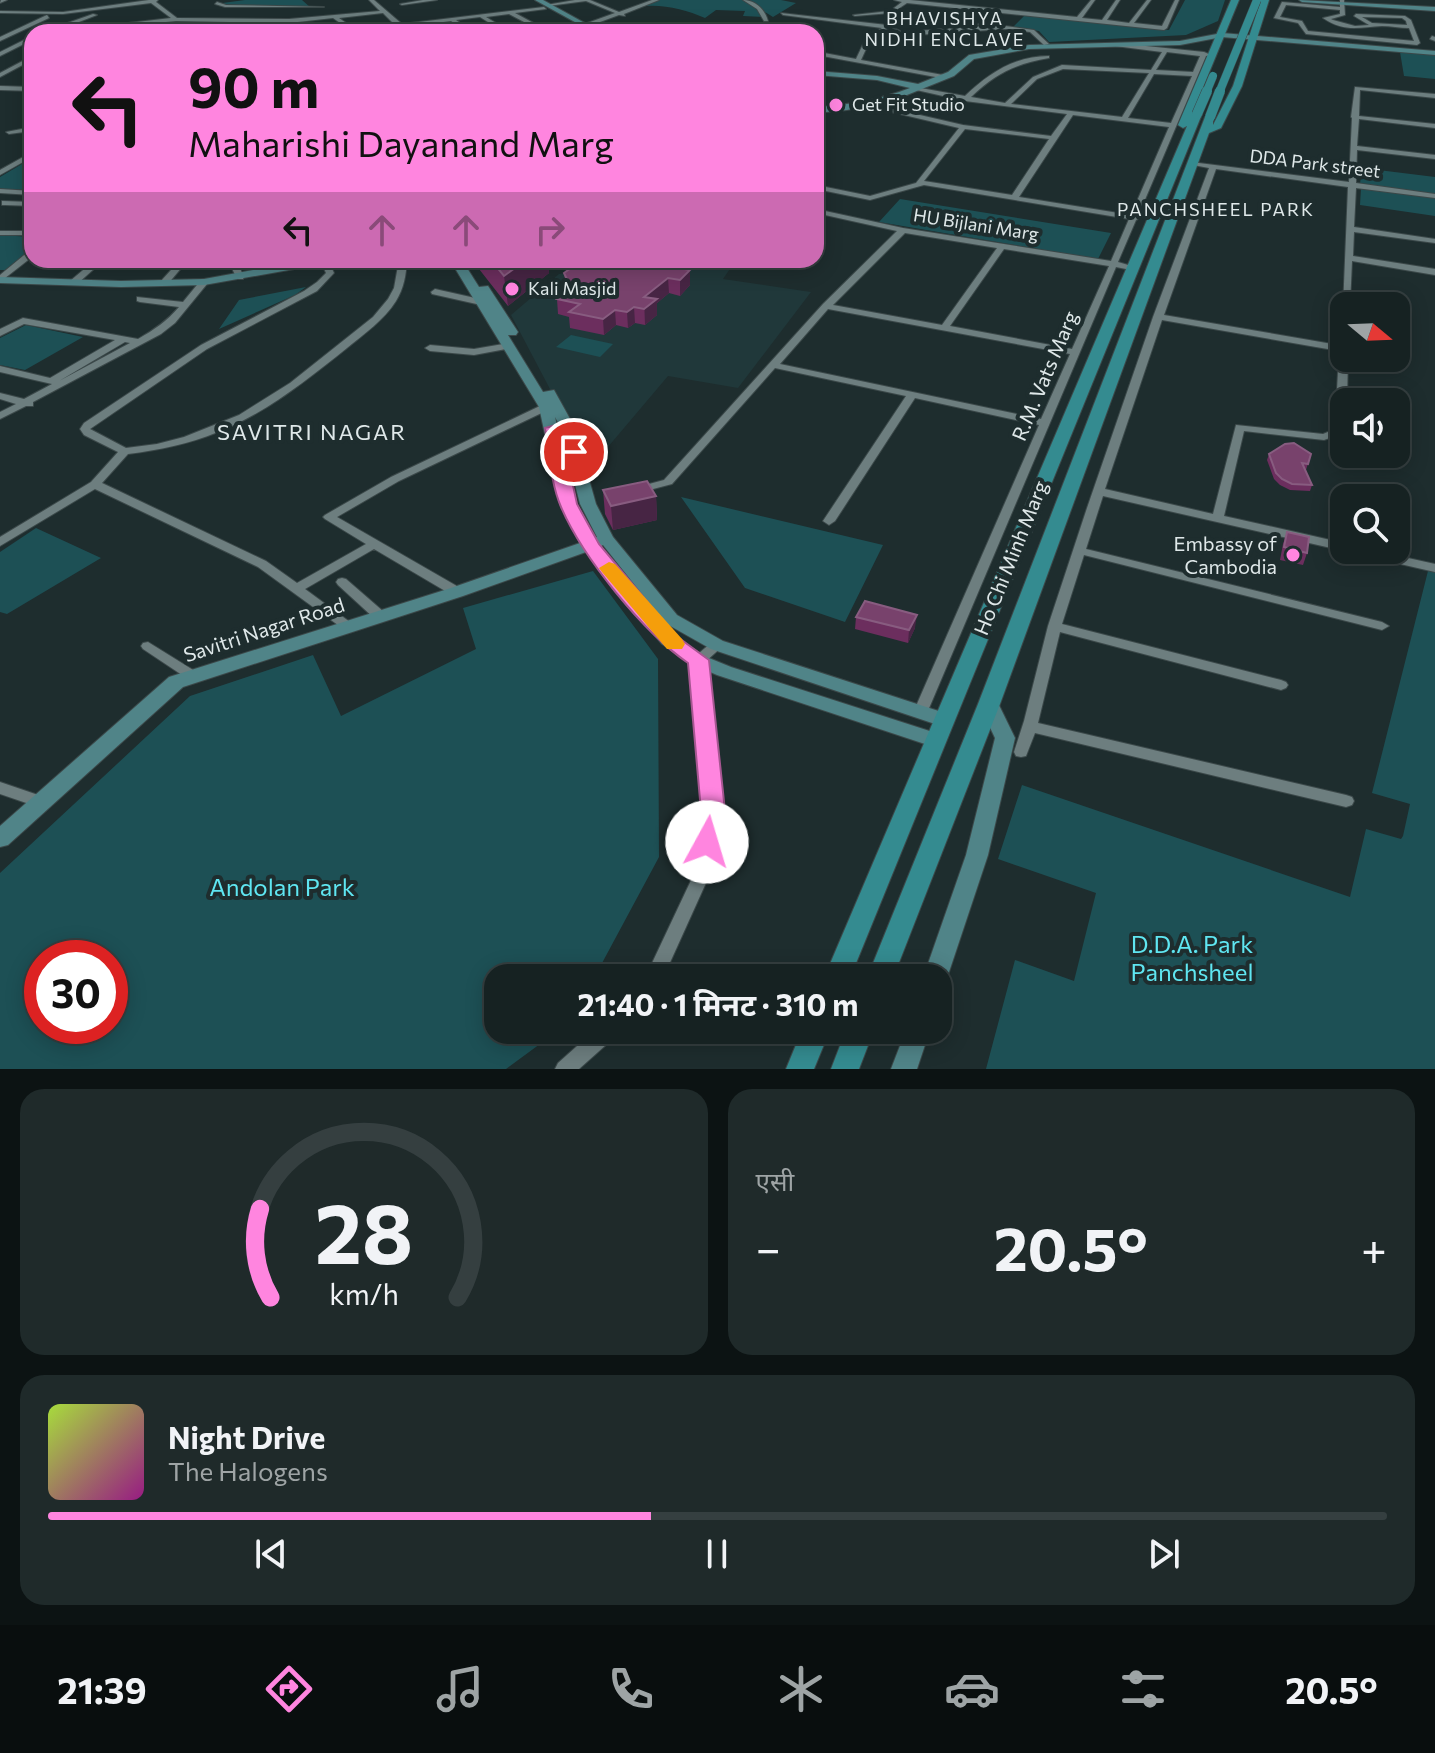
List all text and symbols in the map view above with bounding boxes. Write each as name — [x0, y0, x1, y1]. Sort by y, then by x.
district label: BHAVISHYA NIDHI ENCLAVE — [865, 7, 1025, 50]
text: 90 m — [188, 51, 319, 120]
icon: left — [56, 56, 160, 160]
place label: Get Fit Studio — [852, 93, 965, 115]
marker: Get Fit Studio — [827, 96, 845, 114]
text: Maharishi Dayanand Marg — [188, 120, 614, 164]
street label: DDA Park street — [1248, 144, 1382, 182]
district label: PANCHSHEEL PARK — [1117, 198, 1315, 220]
street label: HU Bijlani Marg — [912, 203, 1041, 245]
icon: left — [276, 208, 320, 252]
icon: ahead — [360, 208, 404, 252]
icon: ahead — [444, 208, 488, 252]
icon: right — [528, 208, 572, 252]
place label: Kali Masjid — [528, 277, 616, 299]
marker: Kali Masjid — [503, 280, 521, 298]
north arrow — [1330, 292, 1410, 372]
map controls — [1330, 292, 1410, 564]
street label: R.M. Vats Marg — [1006, 307, 1082, 444]
button: sound — [1330, 388, 1410, 468]
district label: SAVITRI NAGAR — [217, 418, 407, 445]
pin — [540, 418, 608, 486]
icon: arrive — [552, 430, 596, 474]
street label: Ho Chi Minh Marg — [968, 477, 1052, 638]
button: search — [1330, 484, 1410, 564]
place label: Embassy of Cambodia — [1174, 531, 1277, 578]
marker: Embassy of Cambodia — [1284, 546, 1302, 564]
street label: Savitri Nagar Road — [180, 592, 347, 666]
position arrow — [665, 800, 749, 884]
park label: Andolan Park — [209, 872, 355, 901]
park label: D.D.A. Park Panchsheel — [1130, 929, 1254, 986]
speed limit sign: 30 — [24, 940, 128, 1044]
text: 21:40 · 1 मिनट · 310 m — [578, 985, 858, 1022]
text: एसी — [756, 1165, 794, 1196]
text: 28 — [315, 1179, 413, 1281]
text: 20.5° — [994, 1210, 1148, 1283]
text: − — [756, 1220, 781, 1274]
text: + — [1361, 1220, 1387, 1274]
text: km/h — [329, 1276, 399, 1311]
text: Night Drive — [168, 1418, 325, 1455]
text: The Halogens — [168, 1455, 328, 1486]
icon: previous — [249, 1532, 293, 1576]
icon: pause — [695, 1532, 739, 1576]
icon: next — [1142, 1532, 1186, 1576]
icon: directions — [261, 1661, 317, 1717]
icon: music — [432, 1661, 488, 1717]
icon: phone — [603, 1661, 659, 1717]
icon: climate — [773, 1661, 829, 1717]
icon: car — [944, 1661, 1000, 1717]
icon: filters — [1115, 1661, 1171, 1717]
text: 21:39 — [57, 1667, 147, 1711]
text: 20.5° — [1285, 1667, 1378, 1711]

